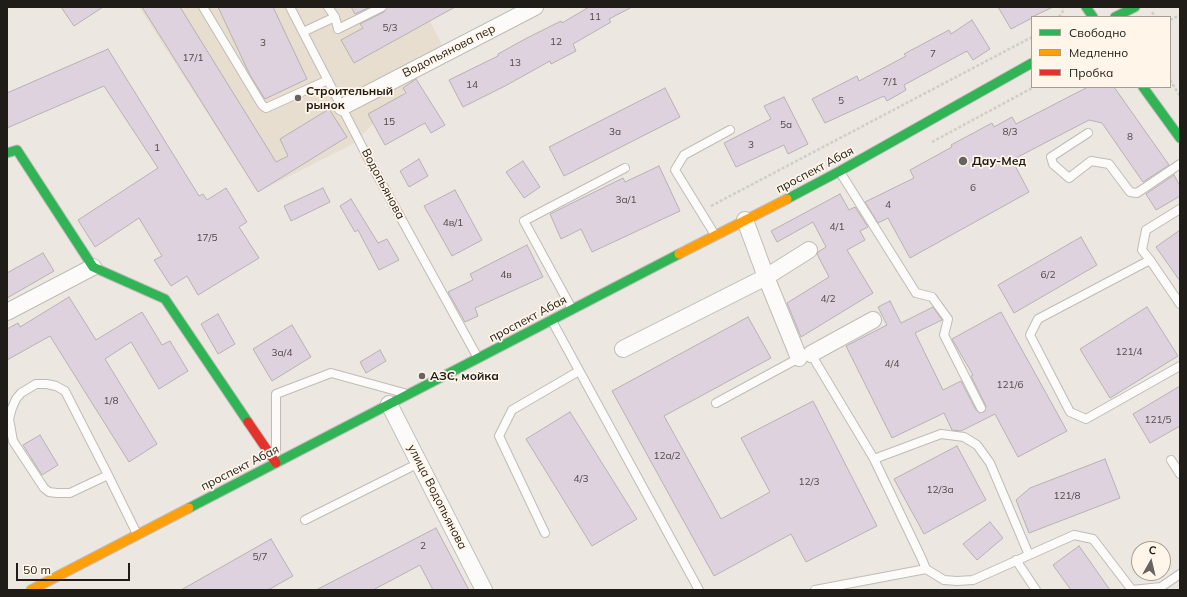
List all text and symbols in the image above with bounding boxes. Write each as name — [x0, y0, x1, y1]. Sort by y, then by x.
house number: 11 — [589, 11, 601, 23]
legend — [1031, 16, 1171, 88]
street label: Водопьянова пер — [400, 21, 498, 81]
house number: 5/3 — [383, 22, 397, 34]
text: Свободно — [1069, 25, 1126, 40]
house number: 12 — [550, 36, 562, 48]
house number: 3 — [260, 37, 266, 49]
text: Медленно — [1069, 45, 1128, 60]
house number: 7 — [930, 48, 936, 60]
house number: 17/1 — [183, 52, 203, 64]
house number: 13 — [509, 57, 521, 69]
text: Пробка — [1069, 65, 1113, 80]
house number: 7/1 — [883, 76, 897, 88]
house number: 14 — [466, 79, 478, 91]
place label: Строительный рынок — [306, 84, 393, 112]
marker: Строительный рынок — [293, 93, 303, 103]
house number: 5 — [838, 95, 844, 107]
house number: 15 — [383, 116, 395, 128]
house number: 5а — [780, 119, 792, 131]
house number: 3а — [609, 126, 621, 138]
house number: 8/3 — [1003, 126, 1017, 138]
house number: 8 — [1127, 131, 1133, 143]
house number: 3 — [748, 139, 754, 151]
house number: 1 — [154, 142, 160, 154]
street label: проспект Абая — [774, 144, 856, 196]
street label: Водопьянова — [358, 146, 408, 222]
place label: Дау-Мед — [972, 154, 1026, 168]
marker: Дау-Мед — [957, 155, 969, 167]
house number: 6 — [970, 182, 976, 194]
house number: 3а/1 — [616, 194, 636, 206]
house number: 4 — [885, 199, 891, 211]
house number: 4в/1 — [443, 217, 463, 229]
house number: 4/1 — [830, 221, 844, 233]
house number: 17/5 — [197, 232, 217, 244]
house number: 4в — [500, 269, 512, 281]
house number: 6/2 — [1041, 269, 1055, 281]
street label: проспект Абая — [487, 293, 569, 345]
house number: 4/2 — [821, 293, 835, 305]
house number: 121/4 — [1116, 346, 1142, 358]
house number: 3а/4 — [272, 347, 292, 359]
house number: 4/4 — [885, 358, 899, 370]
place label: АЗС, мойка — [430, 369, 499, 383]
marker: АЗС, мойка — [417, 371, 427, 381]
house number: 121/6 — [997, 379, 1023, 391]
house number: 1/8 — [104, 395, 118, 407]
house number: 121/5 — [1145, 414, 1171, 426]
street label: проспект Абая — [199, 442, 281, 494]
street label: улица Водопьянова — [404, 442, 470, 552]
house number: 12а/2 — [654, 450, 680, 462]
house number: 4/3 — [574, 473, 588, 485]
house number: 12/3 — [799, 476, 819, 488]
house number: 12/3а — [927, 484, 953, 496]
house number: 121/8 — [1054, 490, 1080, 502]
house number: 2 — [420, 540, 426, 552]
north arrow — [1131, 541, 1171, 581]
text: С — [1148, 543, 1157, 558]
house number: 5/7 — [253, 551, 267, 563]
scale bar — [18, 555, 132, 581]
text: 50 m — [23, 562, 51, 577]

